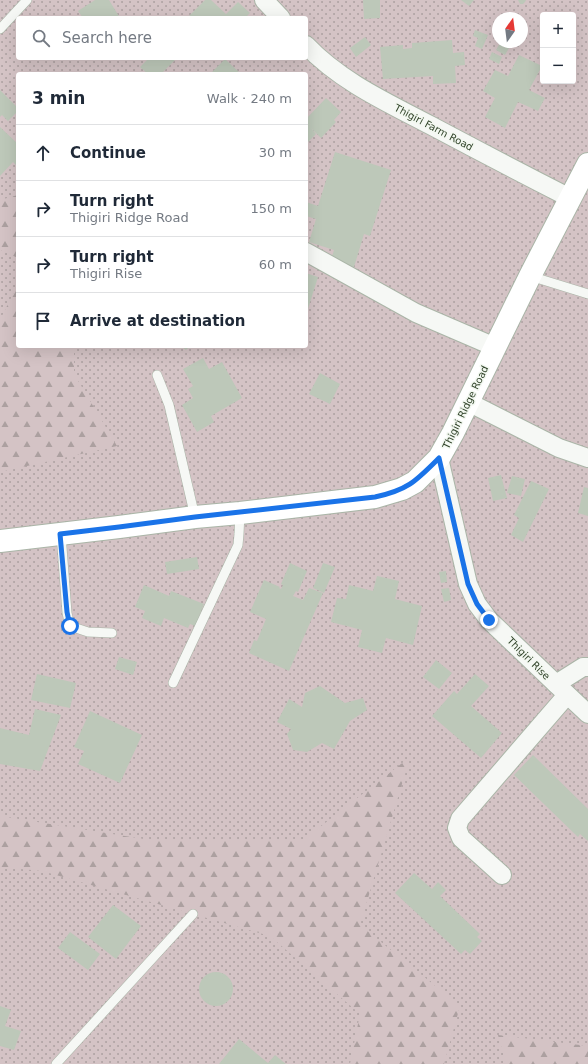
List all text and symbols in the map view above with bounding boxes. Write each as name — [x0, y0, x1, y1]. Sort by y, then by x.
north arrow — [492, 12, 528, 48]
map controls — [540, 12, 576, 84]
button: + — [540, 12, 576, 48]
search box — [16, 16, 308, 60]
icon: search — [30, 27, 52, 49]
text: Search here — [62, 29, 152, 47]
button: − — [540, 48, 576, 84]
text: 3 min — [32, 88, 85, 108]
text: Walk · 240 m — [207, 91, 292, 106]
street label: Thigiri Farm Road — [392, 102, 475, 153]
icon: ahead — [32, 142, 54, 164]
text: Continue — [70, 144, 146, 162]
text: 30 m — [259, 145, 292, 160]
text: Turn right — [70, 192, 154, 210]
icon: right — [32, 198, 54, 220]
text: 150 m — [250, 201, 292, 216]
text: Thigiri Ridge Road — [70, 210, 189, 225]
text: Turn right — [70, 248, 154, 266]
icon: right — [32, 254, 54, 276]
text: 60 m — [259, 257, 292, 272]
text: Thigiri Rise — [70, 266, 142, 281]
icon: arrive — [32, 310, 54, 332]
text: Arrive at destination — [70, 312, 245, 330]
street label: Thigiri Ridge Road — [440, 364, 490, 452]
route end — [480, 611, 498, 629]
route start — [61, 617, 79, 635]
street label: Thigiri Rise — [504, 634, 552, 682]

